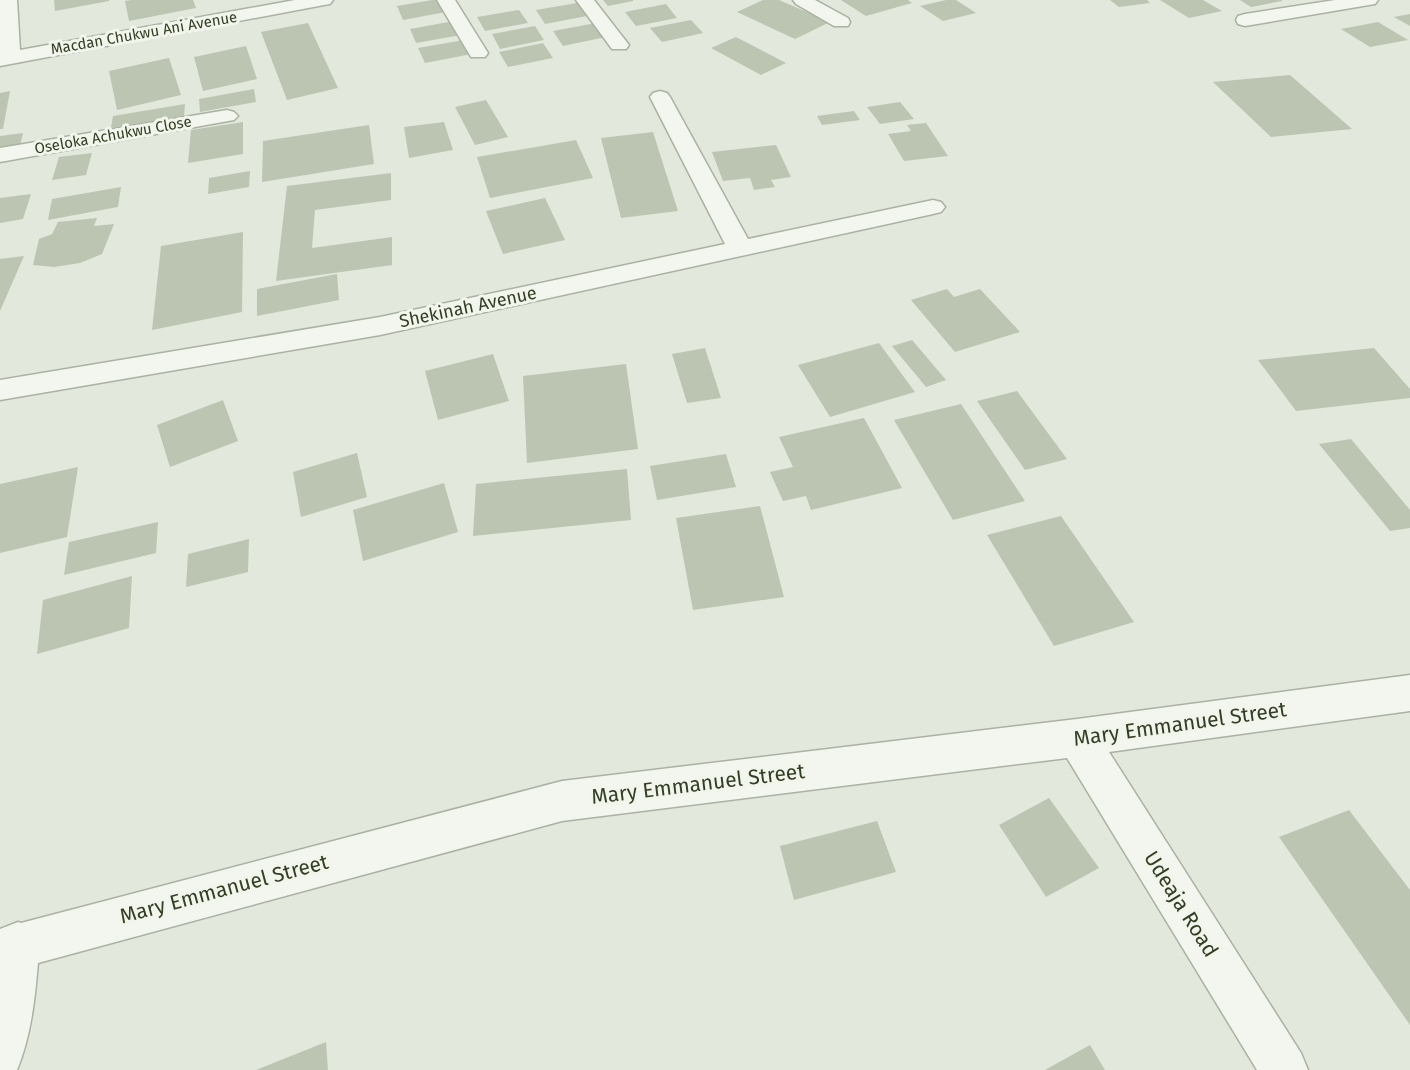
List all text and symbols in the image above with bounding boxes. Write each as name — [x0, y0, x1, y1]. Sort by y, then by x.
street label: Macdan Chukwu Ani Avenue — [49, 8, 239, 58]
street label: Oseloka Achukwu Close — [33, 112, 193, 158]
street label: Shekinah Avenue — [397, 282, 539, 332]
street label: Mary Emmanuel Street — [1072, 696, 1289, 752]
street label: Mary Emmanuel Street — [590, 758, 807, 810]
street label: Udeaja Road — [1138, 846, 1224, 962]
street label: Mary Emmanuel Street — [117, 849, 332, 929]

